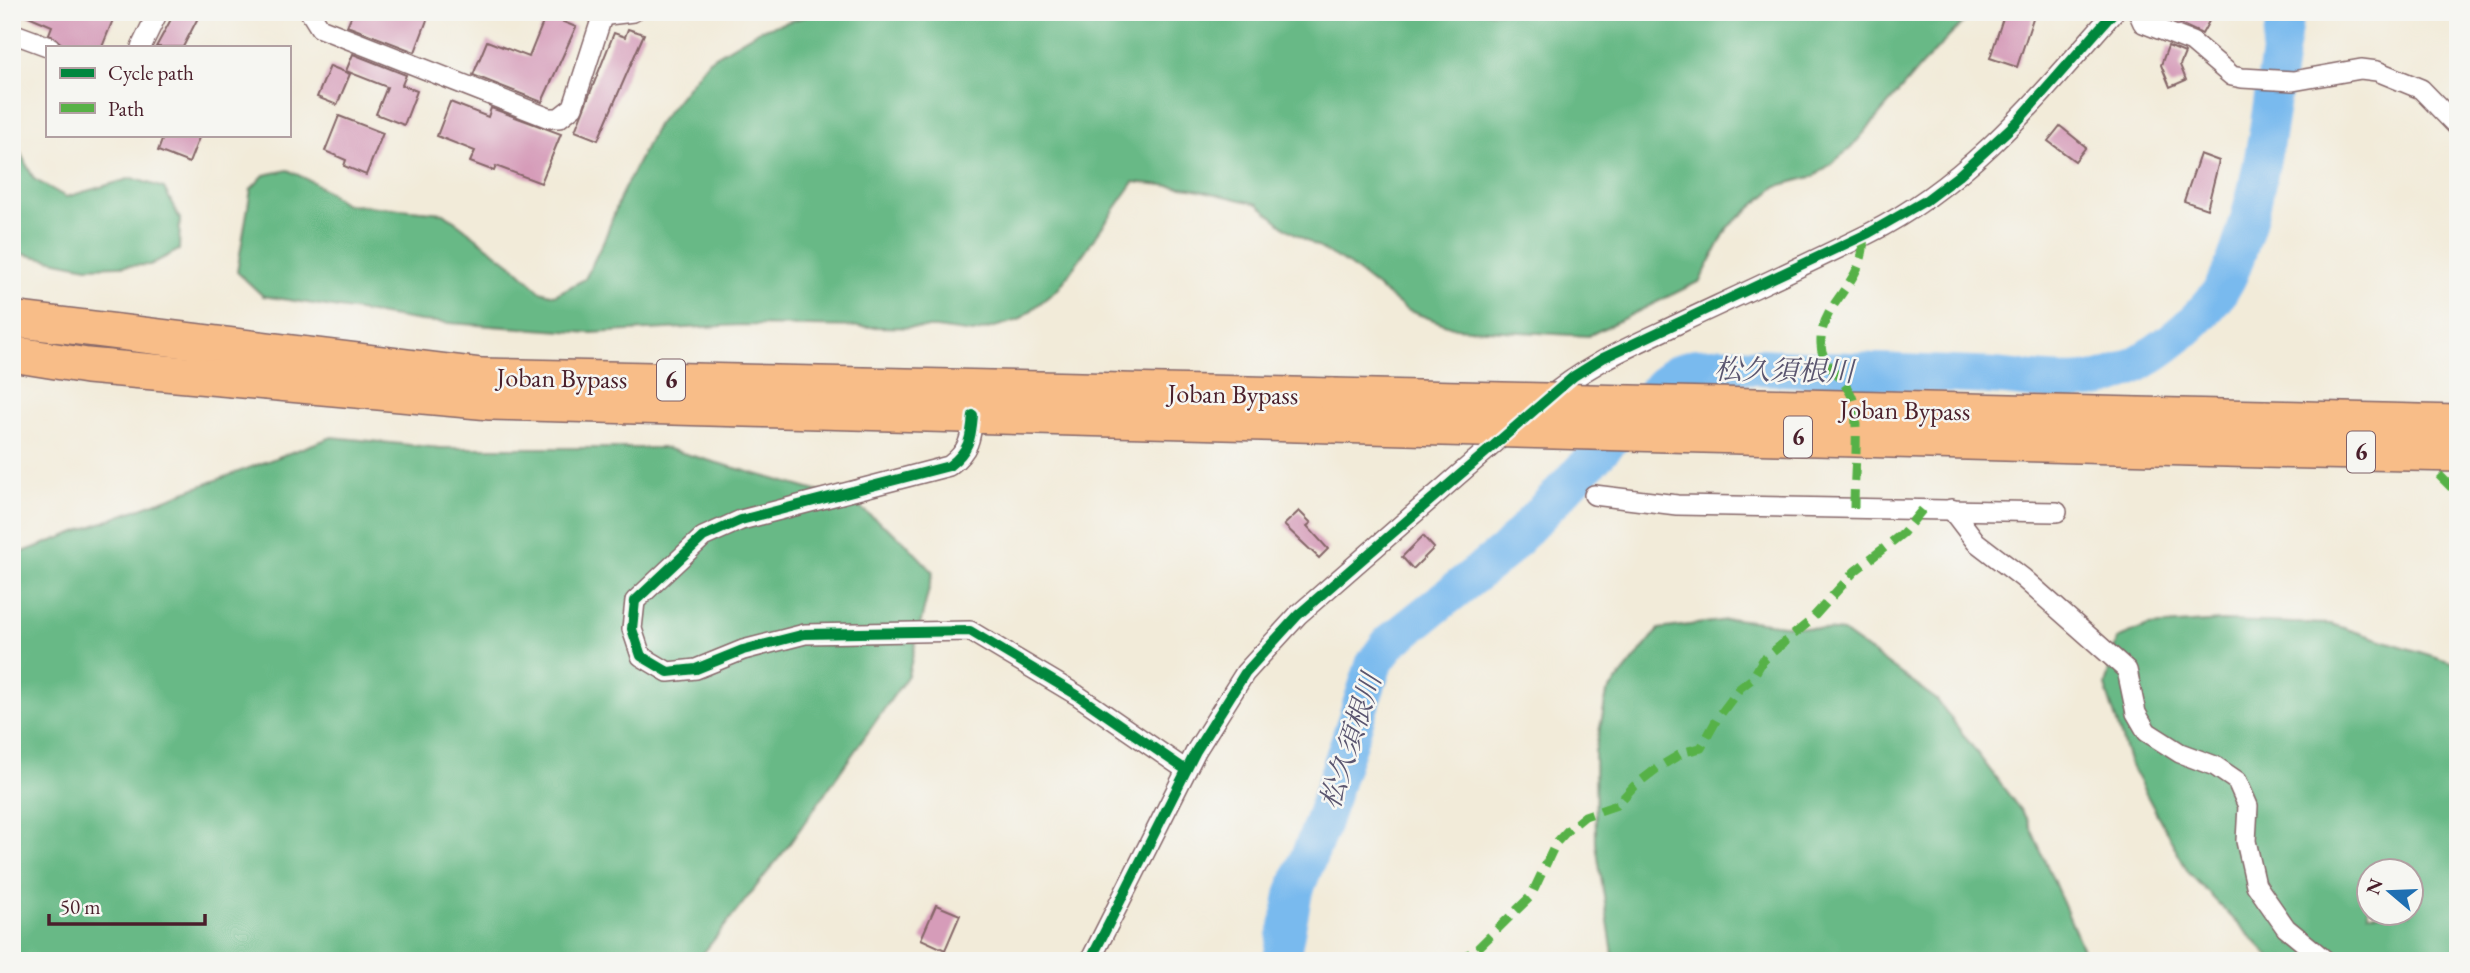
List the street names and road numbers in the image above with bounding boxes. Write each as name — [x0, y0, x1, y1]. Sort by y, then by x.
street label: Joban Bypass — [494, 360, 628, 396]
road number: 6 — [657, 360, 685, 400]
street label: Joban Bypass — [1165, 376, 1299, 412]
street label: Joban Bypass — [1837, 392, 1971, 428]
road number: 6 — [1784, 416, 1812, 458]
road number: 6 — [2347, 432, 2375, 472]

